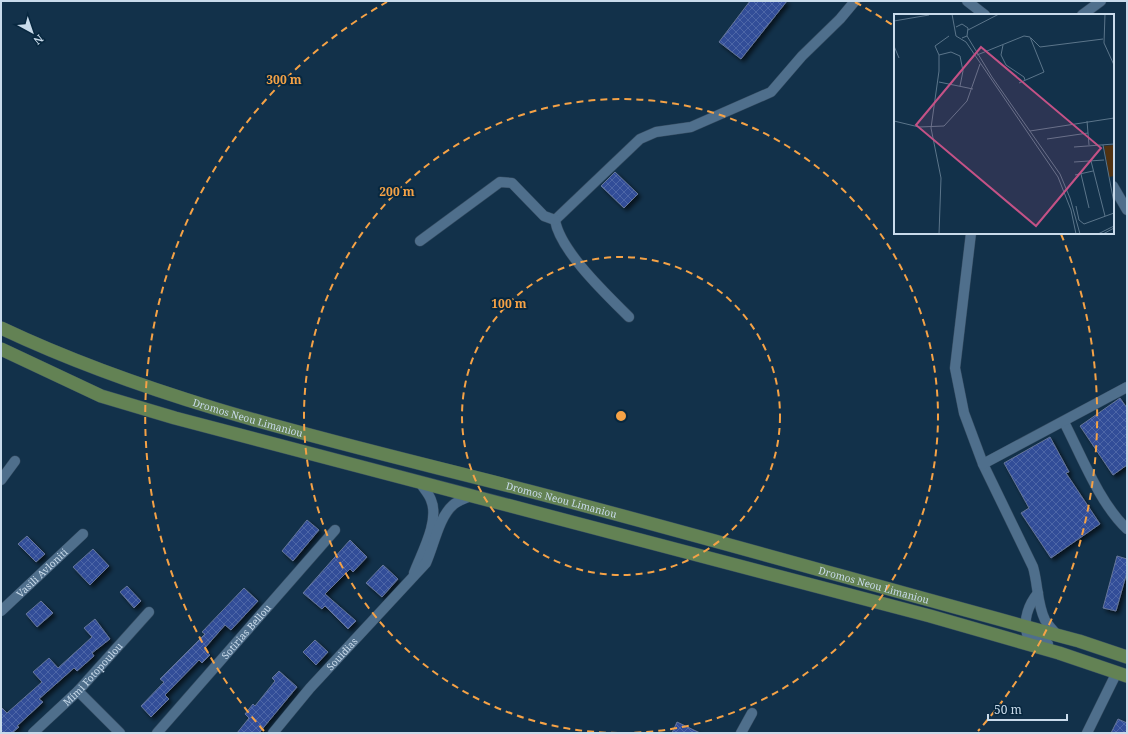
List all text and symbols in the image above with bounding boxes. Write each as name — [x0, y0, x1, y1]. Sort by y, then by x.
north arrow — [12, 12, 52, 52]
inset map — [894, 14, 1114, 234]
text: N — [30, 32, 47, 49]
text: 300 m — [266, 71, 302, 88]
text: 200 m — [379, 183, 415, 200]
text: 100 m — [491, 295, 527, 312]
street label: Dromos Neou Limaniou — [191, 395, 305, 440]
centre of rings — [614, 409, 628, 423]
street label: Dromos Neou Limaniou — [504, 478, 619, 521]
street label: Vasili Avloniti — [13, 544, 71, 600]
street label: Dromos Neou Limaniou — [817, 563, 931, 607]
street label: Sotirias Bellou — [218, 600, 274, 662]
street label: Souidias — [323, 634, 361, 673]
street label: Mimi Fotopoulou — [60, 639, 126, 709]
scale bar — [988, 696, 1067, 722]
text: 50 m — [994, 701, 1022, 718]

